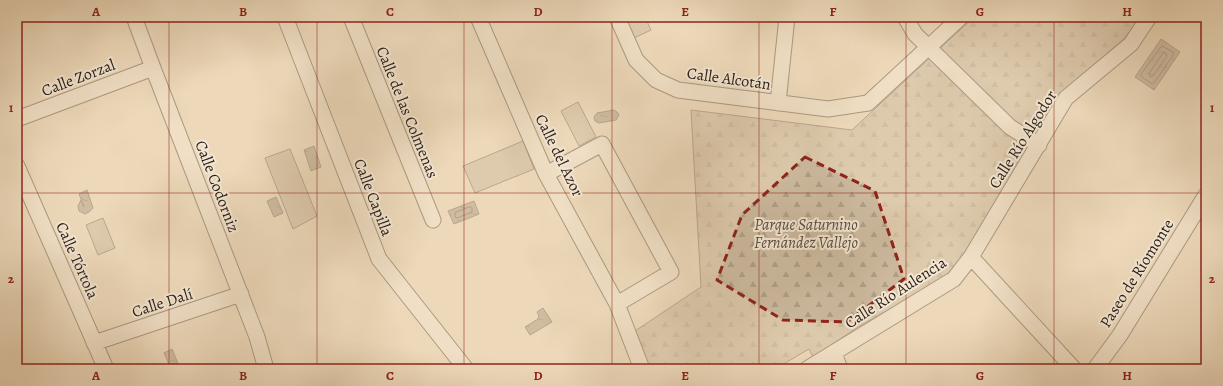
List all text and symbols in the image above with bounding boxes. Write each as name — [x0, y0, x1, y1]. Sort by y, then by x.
text: A — [91, 3, 101, 20]
text: B — [239, 3, 247, 20]
text: C — [386, 3, 394, 20]
text: D — [533, 3, 543, 20]
text: E — [681, 3, 689, 20]
text: F — [830, 3, 837, 20]
text: G — [976, 3, 984, 20]
text: H — [1122, 3, 1132, 20]
street label: Calle de las Colmenas — [371, 43, 444, 181]
street label: Calle Zorzal — [38, 54, 118, 102]
street label: Calle Alcotán — [685, 62, 772, 96]
street label: Calle Río Algodor — [984, 86, 1062, 193]
text: 1 — [9, 99, 14, 116]
text: 1 — [1210, 99, 1215, 116]
street label: Calle del Azor — [530, 111, 589, 200]
street label: Calle Codorniz — [189, 137, 245, 235]
street label: Calle Capilla — [348, 155, 398, 240]
park label: Parque Saturnino Fernández Vallejo — [754, 214, 858, 254]
street label: Paseo de Ríomonte — [1095, 215, 1179, 332]
street label: Calle Tórtola — [50, 218, 104, 303]
street label: Calle Río Aulencia — [840, 251, 951, 334]
text: 2 — [8, 270, 15, 287]
text: 2 — [1209, 270, 1216, 287]
street label: Calle Dalí — [129, 283, 196, 323]
text: A — [91, 367, 101, 384]
text: B — [239, 367, 247, 384]
text: C — [386, 367, 394, 384]
text: D — [533, 367, 543, 384]
text: E — [681, 367, 689, 384]
text: F — [830, 367, 837, 384]
text: G — [976, 367, 984, 384]
text: H — [1122, 367, 1132, 384]

